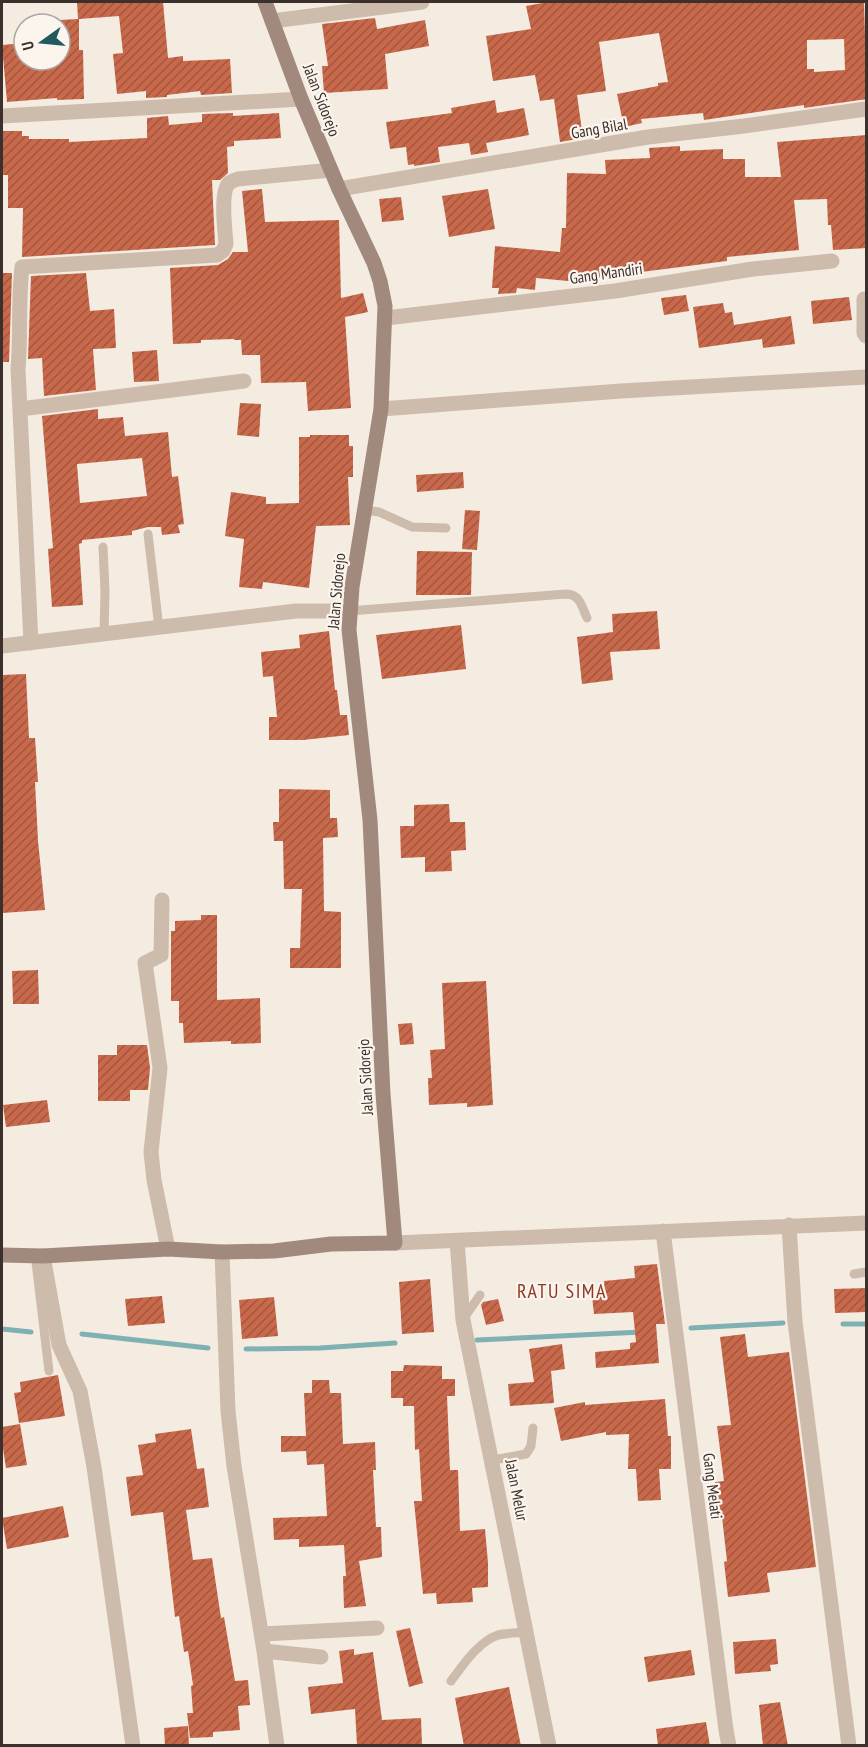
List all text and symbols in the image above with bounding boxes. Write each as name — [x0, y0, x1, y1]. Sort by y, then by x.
north arrow — [12, 12, 72, 72]
text: U — [17, 39, 38, 52]
street label: Jalan Sidorejo — [299, 60, 345, 139]
street label: Gang Bilal — [569, 113, 629, 143]
street label: Gang Mandiri — [568, 258, 644, 288]
street label: Jalan Sidorejo — [323, 552, 349, 631]
street label: Jalan Sidorejo — [353, 1038, 377, 1117]
district label: RATU SIMA — [517, 1278, 607, 1304]
street label: Gang Melati — [699, 1452, 727, 1520]
street label: Jalan Melur — [501, 1456, 533, 1523]

